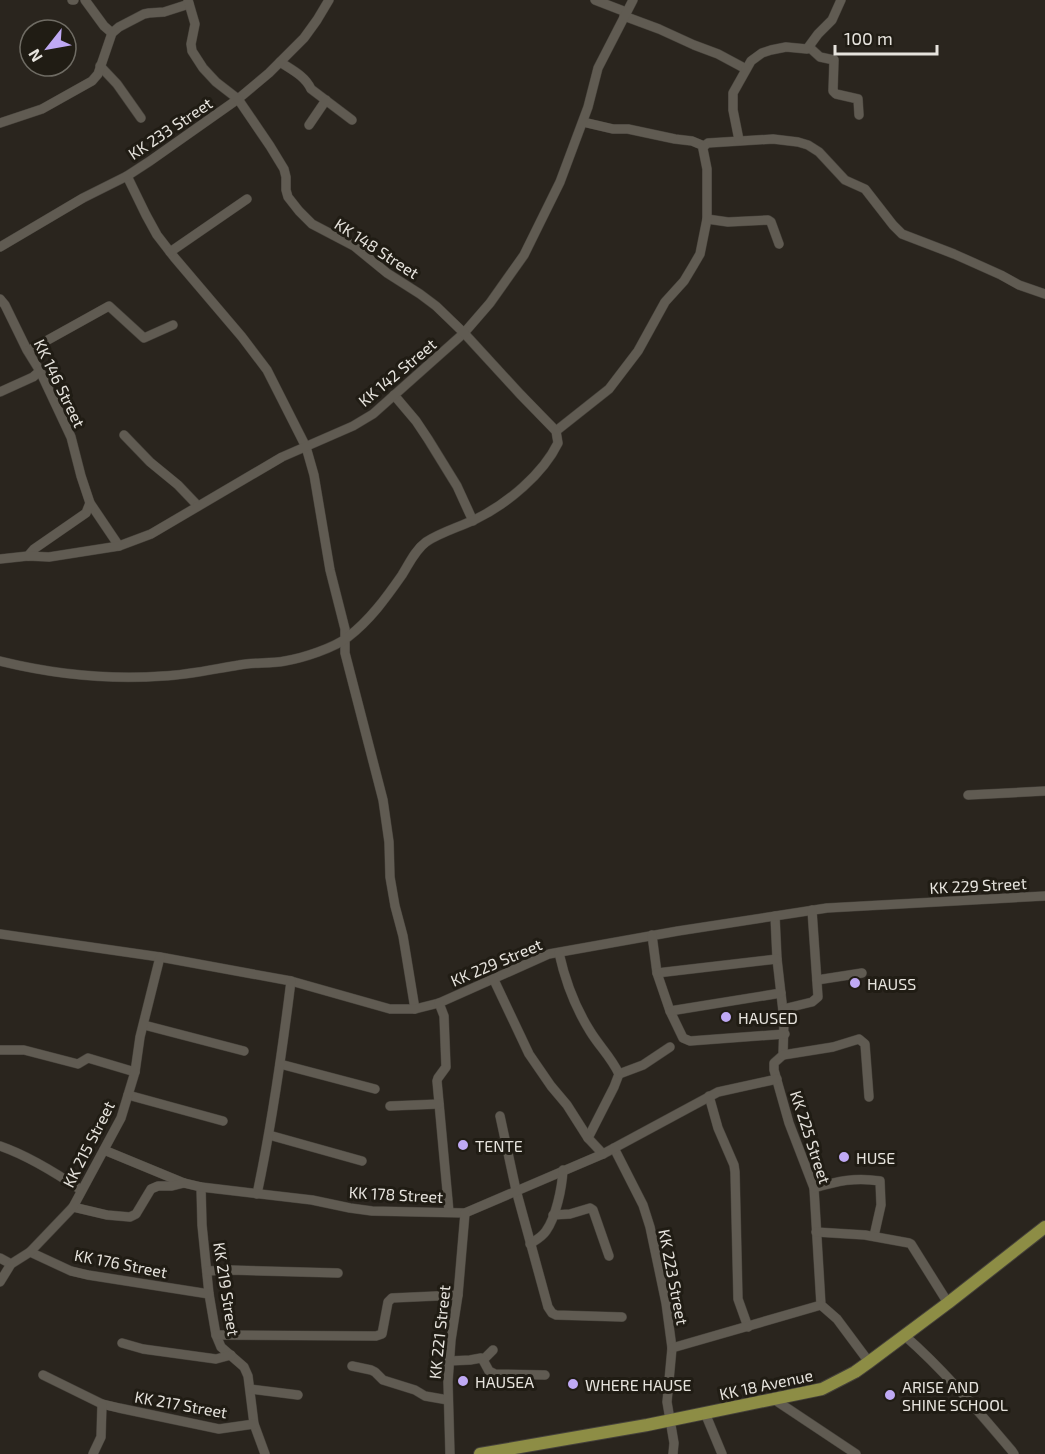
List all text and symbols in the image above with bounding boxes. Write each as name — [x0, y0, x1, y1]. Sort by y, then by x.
north arrow — [18, 18, 78, 78]
scale bar — [835, 18, 937, 56]
text: 100 m — [844, 27, 893, 49]
text: N — [24, 46, 46, 66]
street label: KK 233 Street — [124, 93, 216, 163]
street label: KK 148 Street — [331, 214, 423, 282]
street label: KK 142 Street — [354, 334, 440, 410]
street label: KK 146 Street — [30, 336, 90, 430]
street label: KK 229 Street — [929, 873, 1027, 897]
street label: KK 229 Street — [447, 934, 545, 990]
place label: HAUSS — [867, 974, 916, 993]
marker: HAUSS — [848, 976, 862, 990]
place label: HAUSED — [738, 1008, 798, 1027]
marker: HAUSED — [719, 1010, 733, 1024]
street label: KK 225 Street — [787, 1088, 835, 1186]
street label: KK 215 Street — [58, 1098, 118, 1190]
place label: TENTE — [475, 1136, 523, 1155]
marker: TENTE — [456, 1138, 470, 1152]
place label: HUSE — [856, 1148, 895, 1167]
marker: HUSE — [837, 1150, 851, 1164]
street label: KK 178 Street — [348, 1182, 444, 1206]
street label: KK 223 Street — [655, 1227, 693, 1327]
street label: KK 219 Street — [210, 1241, 244, 1337]
street label: KK 176 Street — [73, 1245, 169, 1281]
street label: KK 221 Street — [425, 1284, 453, 1380]
street label: KK 18 Avenue — [717, 1365, 815, 1403]
place label: HAUSEA — [475, 1372, 534, 1391]
marker: HAUSEA — [456, 1374, 470, 1388]
place label: WHERE HAUSE — [585, 1375, 691, 1394]
marker: WHERE HAUSE — [566, 1377, 580, 1391]
place label: ARISE AND SHINE SCHOOL — [902, 1377, 1008, 1414]
street label: KK 217 Street — [133, 1386, 229, 1422]
marker: ARISE AND SHINE SCHOOL — [883, 1388, 897, 1402]

